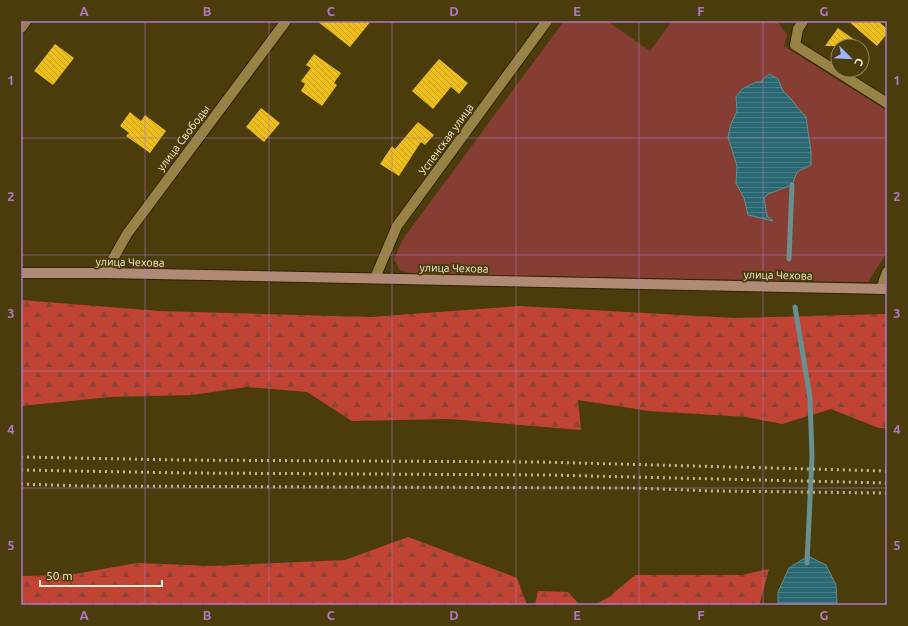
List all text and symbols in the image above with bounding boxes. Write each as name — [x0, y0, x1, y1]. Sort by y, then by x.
text: A — [79, 4, 89, 18]
text: B — [203, 4, 212, 18]
text: C — [327, 4, 336, 18]
text: D — [449, 4, 459, 18]
text: E — [573, 4, 581, 18]
text: F — [697, 4, 705, 18]
text: G — [820, 4, 829, 18]
north arrow — [830, 38, 870, 78]
text: С — [852, 56, 866, 68]
text: 1 — [7, 73, 15, 87]
text: 1 — [893, 73, 901, 87]
street label: Успенская улица — [416, 101, 476, 177]
street label: улица Свободы — [154, 103, 212, 173]
text: 2 — [7, 189, 15, 203]
text: 2 — [893, 189, 901, 203]
street label: улица Чехова — [95, 255, 165, 269]
street label: улица Чехова — [419, 261, 489, 275]
street label: улица Чехова — [743, 268, 813, 282]
text: 3 — [7, 306, 15, 320]
text: 3 — [893, 306, 901, 320]
text: 4 — [7, 422, 15, 436]
text: 4 — [893, 422, 901, 436]
text: 5 — [7, 538, 15, 552]
text: 5 — [893, 538, 901, 552]
scale bar — [40, 562, 162, 588]
text: 50 m — [46, 569, 73, 582]
text: A — [79, 608, 89, 622]
text: B — [203, 608, 212, 622]
text: C — [327, 608, 336, 622]
text: D — [449, 608, 459, 622]
text: E — [573, 608, 581, 622]
text: F — [697, 608, 705, 622]
text: G — [820, 608, 829, 622]

